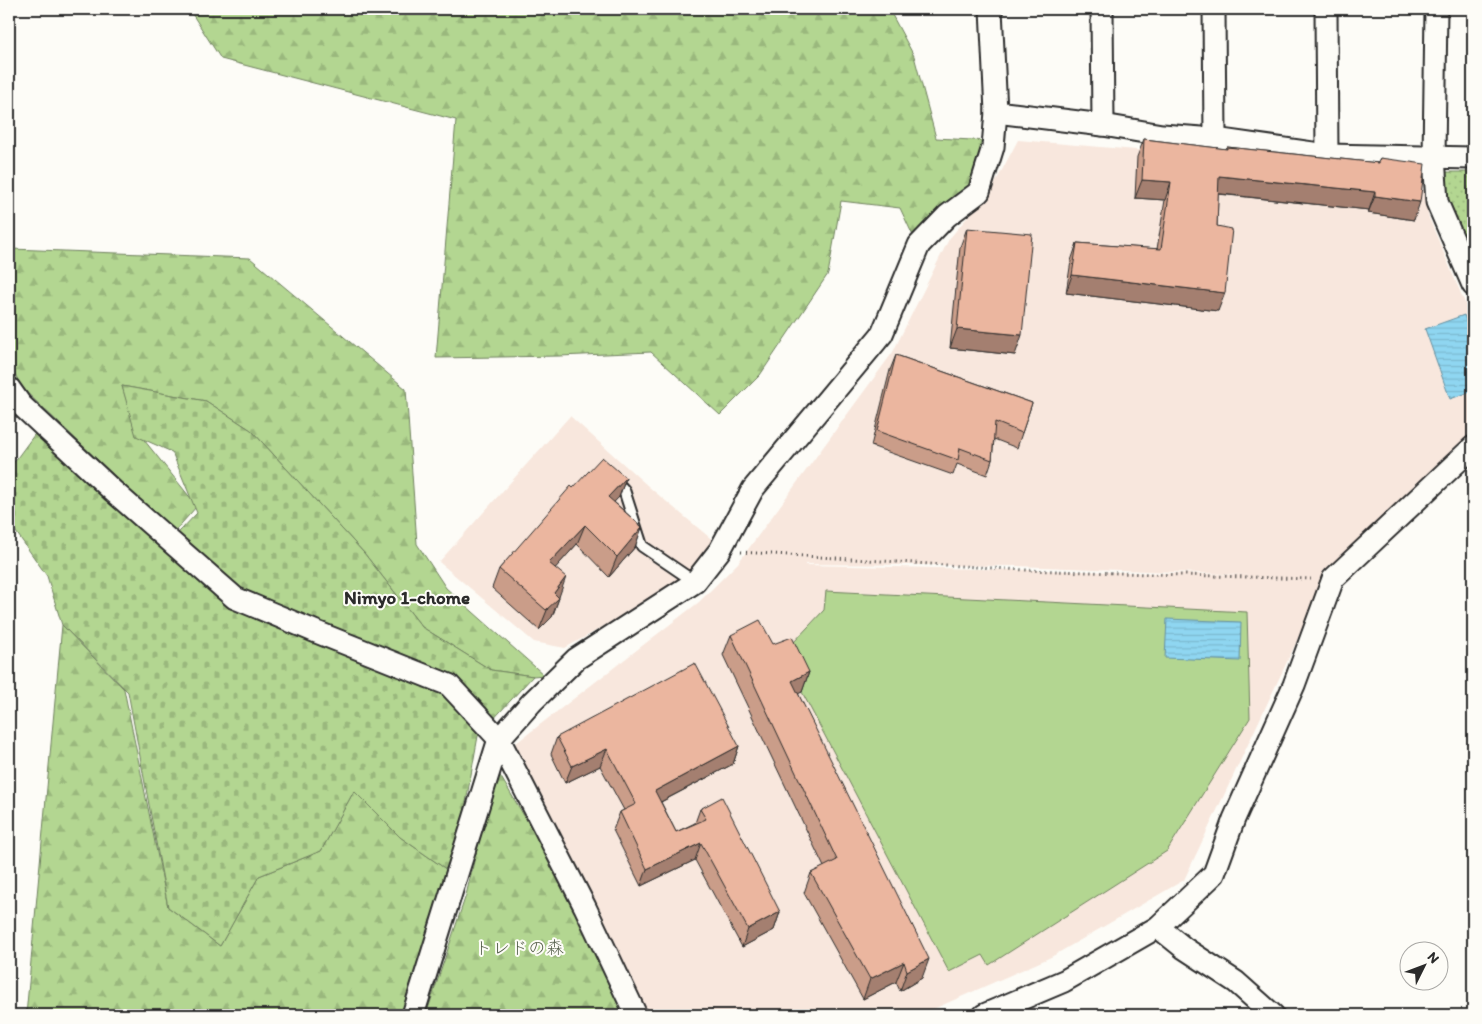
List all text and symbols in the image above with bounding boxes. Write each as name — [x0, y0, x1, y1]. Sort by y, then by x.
district label: Nimyo 1-chome — [344, 586, 470, 609]
park label: トレドの森 — [474, 937, 564, 959]
north arrow — [1400, 942, 1450, 992]
text: N — [1424, 948, 1443, 967]

